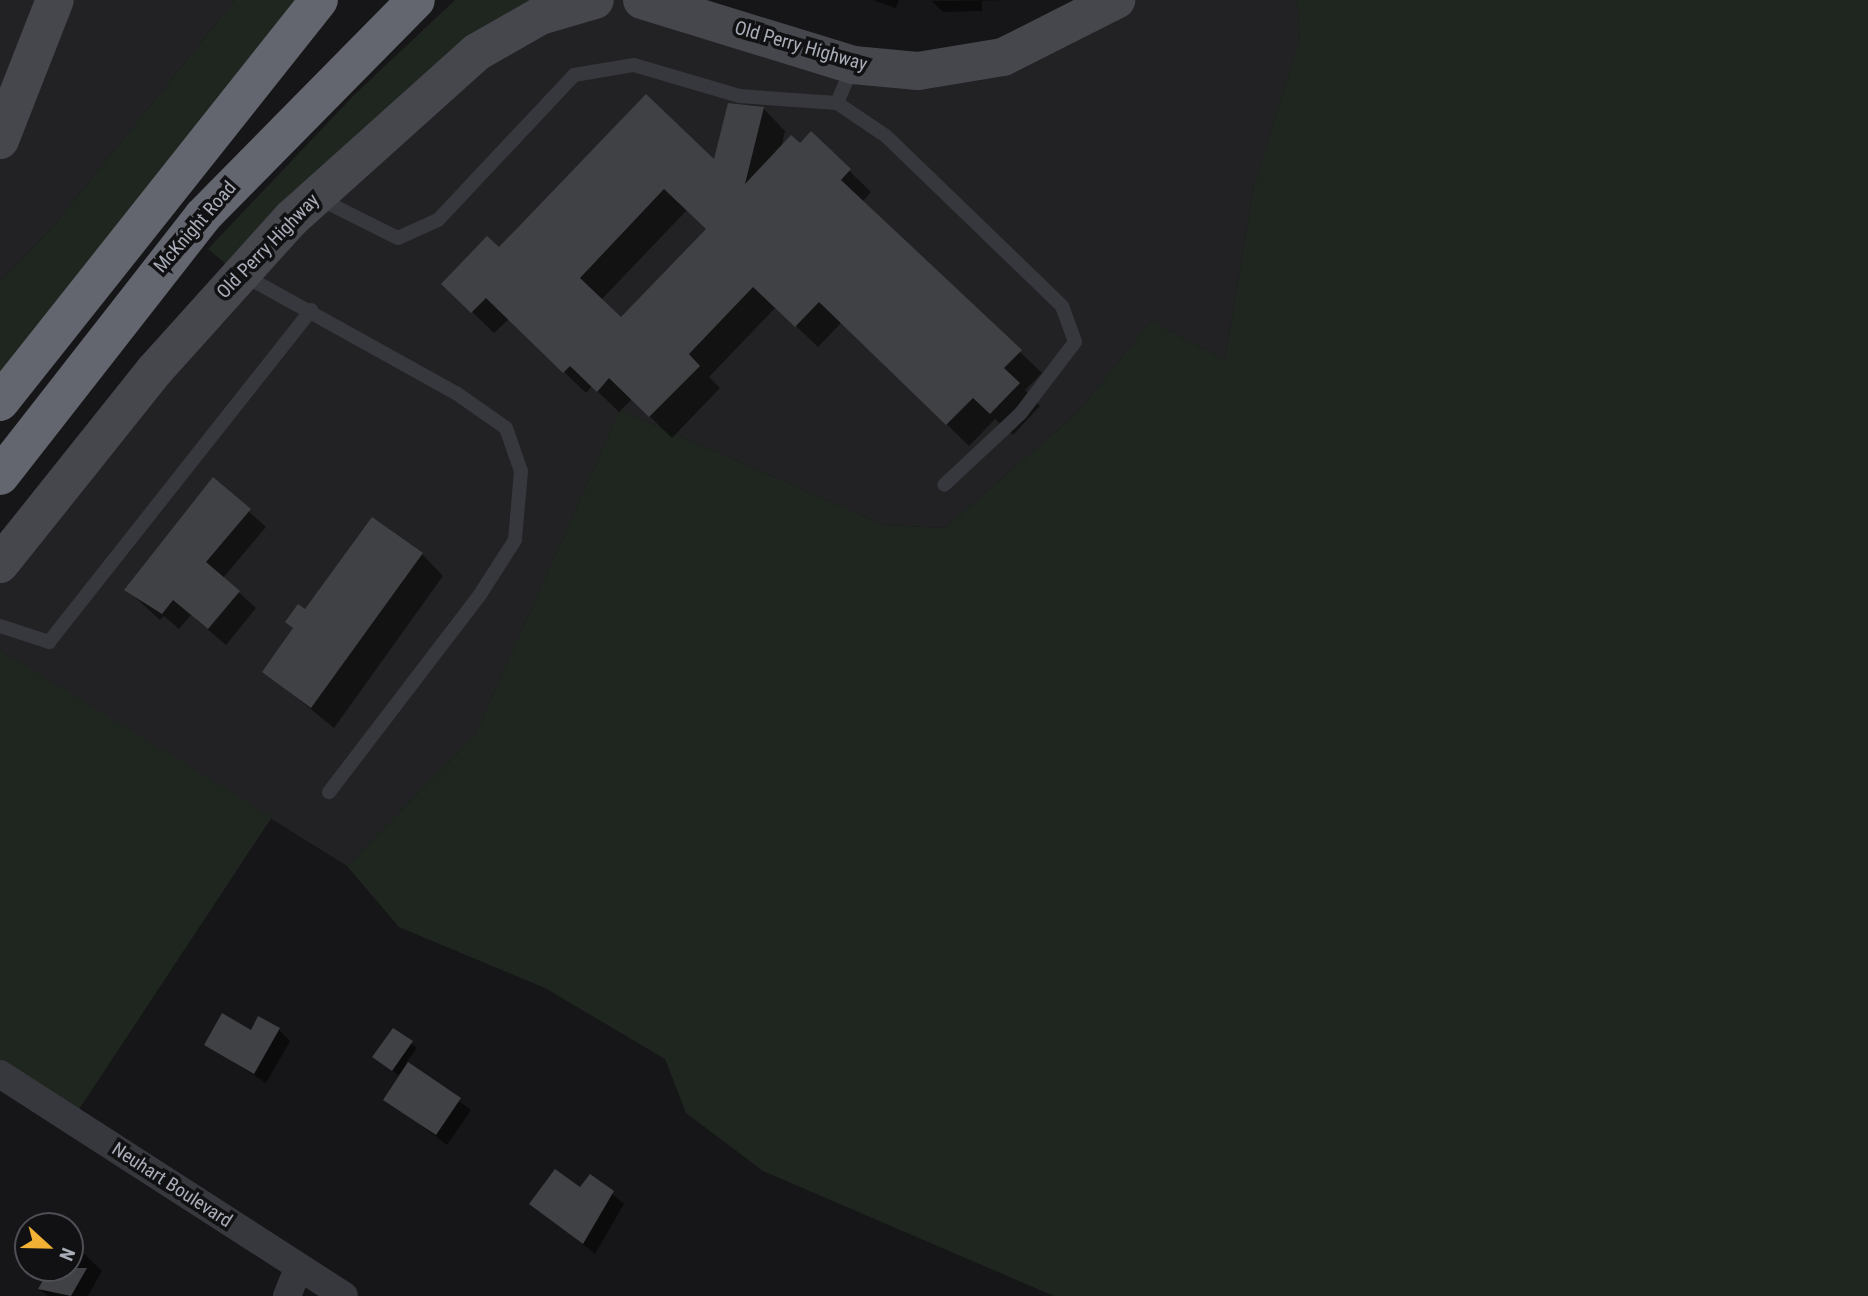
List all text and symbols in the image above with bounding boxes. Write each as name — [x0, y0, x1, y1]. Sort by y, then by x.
street label: Old Perry Highway — [732, 16, 870, 76]
street label: McKnight Road — [149, 177, 241, 277]
street label: Old Perry Highway — [212, 189, 324, 303]
street label: Neuhart Boulevard — [108, 1138, 236, 1232]
north arrow — [14, 1212, 84, 1282]
text: N — [54, 1245, 80, 1264]

